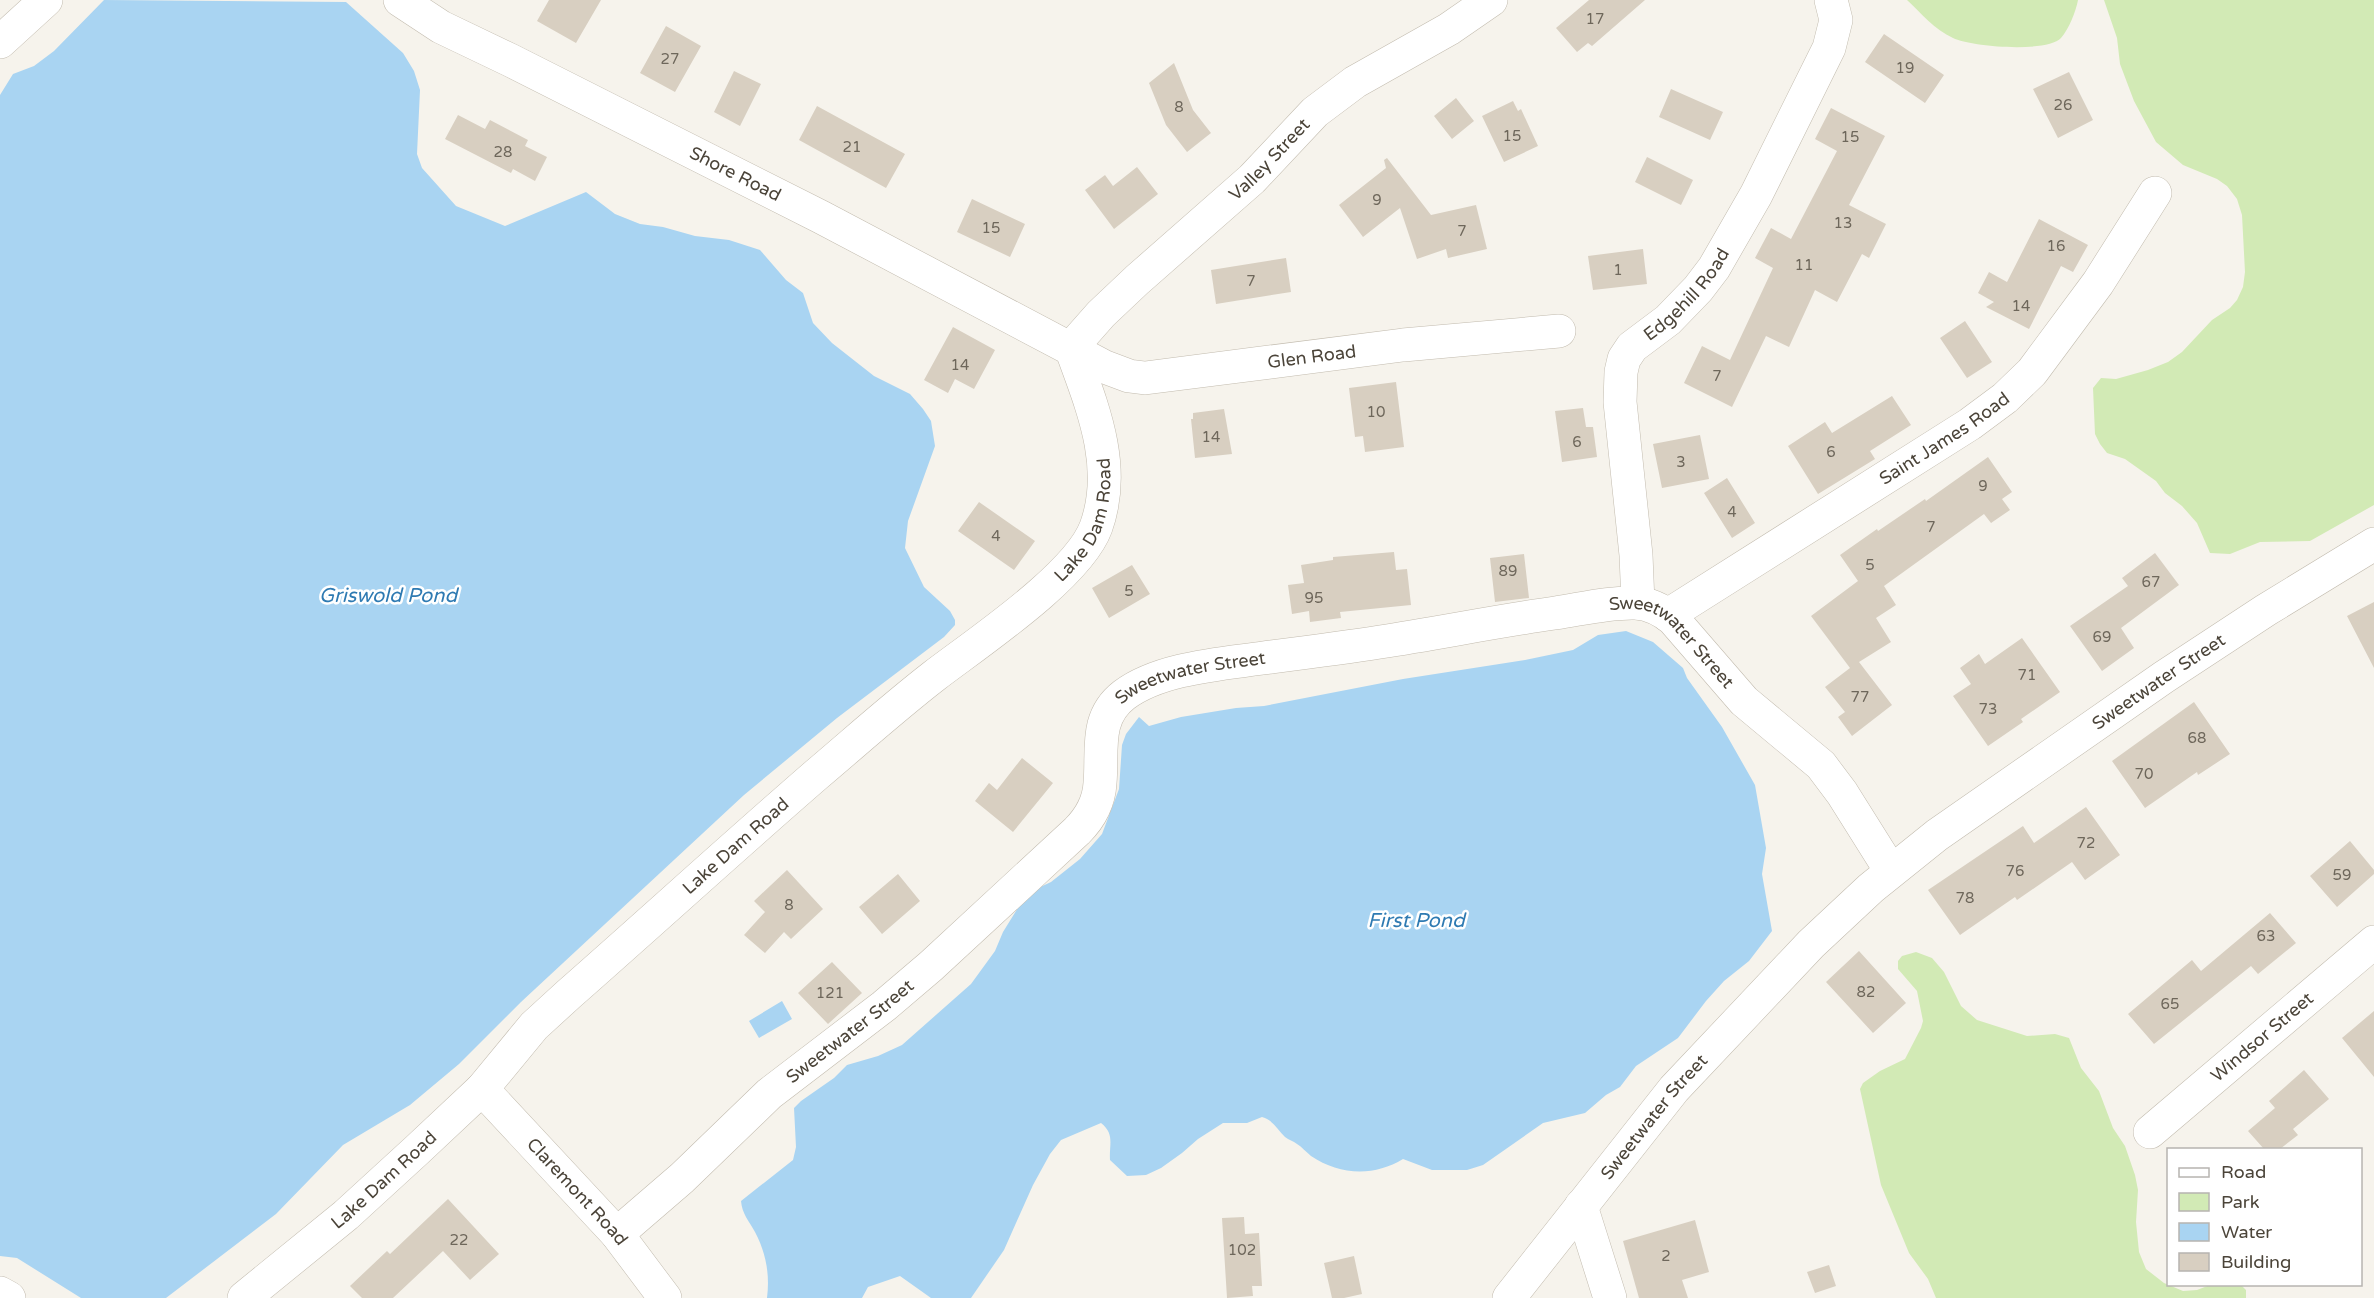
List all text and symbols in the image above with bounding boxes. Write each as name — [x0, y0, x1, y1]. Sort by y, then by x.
house number: 17 — [1586, 10, 1604, 28]
house number: 27 — [661, 50, 679, 68]
house number: 19 — [1896, 59, 1914, 77]
house number: 26 — [2054, 96, 2072, 114]
house number: 8 — [1174, 98, 1184, 116]
street label: Valley Street — [1224, 114, 1314, 205]
house number: 15 — [1503, 127, 1521, 145]
house number: 15 — [1841, 128, 1859, 146]
house number: 21 — [843, 138, 861, 156]
street label: Shore Road — [686, 141, 785, 206]
house number: 28 — [494, 143, 512, 161]
house number: 9 — [1372, 191, 1382, 209]
house number: 13 — [1834, 214, 1852, 232]
house number: 15 — [982, 219, 1000, 237]
house number: 7 — [1457, 222, 1467, 240]
house number: 16 — [2047, 237, 2065, 255]
street label: Edgehill Road — [1639, 244, 1734, 346]
house number: 11 — [1795, 256, 1813, 274]
house number: 1 — [1613, 261, 1623, 279]
house number: 7 — [1246, 272, 1256, 290]
house number: 14 — [2012, 297, 2030, 315]
street label: Glen Road — [1266, 340, 1357, 373]
house number: 14 — [951, 356, 969, 374]
house number: 7 — [1712, 367, 1722, 385]
street label: Saint James Road — [1875, 387, 2014, 490]
house number: 10 — [1367, 403, 1385, 421]
house number: 14 — [1202, 428, 1220, 446]
house number: 6 — [1572, 433, 1582, 451]
house number: 6 — [1826, 443, 1836, 461]
house number: 3 — [1676, 453, 1686, 471]
street label: Lake Dam Road — [1050, 457, 1115, 586]
house number: 9 — [1978, 477, 1988, 495]
house number: 4 — [1727, 503, 1737, 521]
house number: 7 — [1926, 518, 1936, 536]
house number: 4 — [991, 527, 1001, 545]
house number: 5 — [1865, 556, 1875, 574]
house number: 89 — [1499, 562, 1517, 580]
house number: 67 — [2142, 573, 2160, 591]
house number: 5 — [1124, 582, 1134, 600]
water label: Griswold Pond — [319, 584, 459, 608]
house number: 95 — [1305, 589, 1323, 607]
street label: Sweetwater Street — [1608, 592, 1739, 693]
house number: 69 — [2093, 628, 2111, 646]
street label: Sweetwater Street — [2088, 629, 2229, 735]
street label: Sweetwater Street — [1110, 647, 1267, 709]
house number: 71 — [2018, 666, 2036, 684]
house number: 77 — [1851, 688, 1869, 706]
house number: 73 — [1979, 700, 1997, 718]
house number: 68 — [2188, 729, 2206, 747]
house number: 70 — [2135, 765, 2153, 783]
street label: Lake Dam Road — [678, 793, 793, 899]
house number: 72 — [2077, 834, 2095, 852]
house number: 76 — [2006, 862, 2024, 880]
house number: 59 — [2333, 866, 2351, 884]
house number: 78 — [1956, 889, 1974, 907]
house number: 8 — [784, 896, 794, 914]
water label: First Pond — [1367, 909, 1467, 933]
house number: 63 — [2257, 927, 2275, 945]
street label: Sweetwater Street — [782, 975, 918, 1088]
house number: 82 — [1857, 983, 1875, 1001]
house number: 121 — [816, 984, 844, 1002]
street label: Windsor Street — [2206, 987, 2318, 1087]
house number: 65 — [2161, 995, 2179, 1013]
street label: Sweetwater Street — [1596, 1050, 1712, 1184]
street label: Lake Dam Road — [327, 1126, 441, 1234]
street label: Claremont Road — [522, 1133, 633, 1250]
legend — [2167, 1148, 2362, 1286]
text: Road — [2221, 1161, 2266, 1183]
text: Park — [2221, 1191, 2260, 1213]
text: Water — [2221, 1221, 2272, 1243]
house number: 22 — [450, 1231, 468, 1249]
house number: 102 — [1228, 1241, 1256, 1259]
house number: 2 — [1661, 1247, 1671, 1265]
text: Building — [2221, 1251, 2291, 1273]

